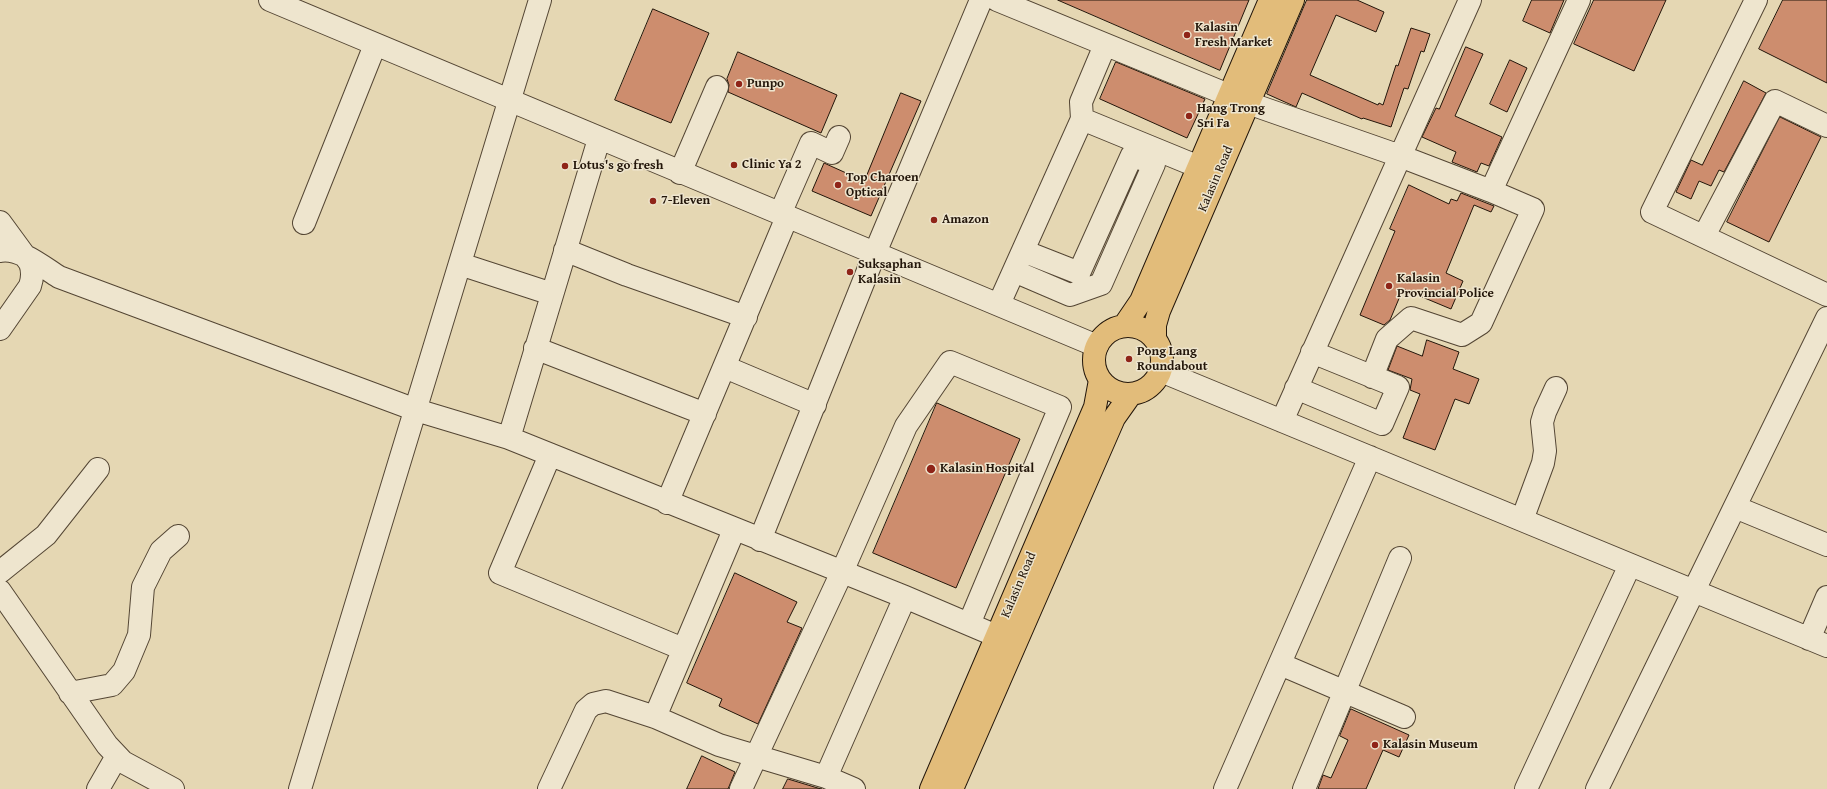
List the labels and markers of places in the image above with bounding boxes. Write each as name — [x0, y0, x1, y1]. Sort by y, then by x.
place label: Kalasin Fresh Market — [1195, 20, 1272, 51]
marker: Kalasin Fresh Market — [1182, 30, 1192, 40]
place label: Punpo — [747, 76, 784, 92]
marker: Punpo — [734, 79, 744, 89]
place label: Hang Trong Sri Fa — [1197, 101, 1265, 132]
marker: Hang Trong Sri Fa — [1184, 111, 1194, 121]
place label: Clinic Ya 2 — [742, 157, 802, 173]
place label: Lotus's go fresh — [573, 158, 663, 174]
marker: Clinic Ya 2 — [729, 160, 739, 170]
marker: Lotus's go fresh — [560, 161, 570, 171]
place label: Top Charoen Optical — [846, 170, 919, 201]
marker: Top Charoen Optical — [833, 180, 843, 190]
place label: 7-Eleven — [661, 193, 710, 209]
marker: 7-Eleven — [648, 196, 658, 206]
place label: Amazon — [942, 212, 989, 228]
marker: Amazon — [929, 215, 939, 225]
place label: Suksaphan Kalasin — [858, 257, 921, 288]
marker: Suksaphan Kalasin — [845, 267, 855, 277]
place label: Kalasin Provincial Police — [1397, 271, 1494, 302]
marker: Kalasin Provincial Police — [1384, 281, 1394, 291]
place label: Pong Lang Roundabout — [1137, 344, 1208, 375]
marker: Pong Lang Roundabout — [1124, 354, 1134, 364]
place label: Kalasin Hospital — [940, 461, 1034, 477]
marker: Kalasin Hospital — [925, 463, 937, 475]
place label: Kalasin Museum — [1383, 737, 1478, 753]
marker: Kalasin Museum — [1370, 740, 1380, 750]

